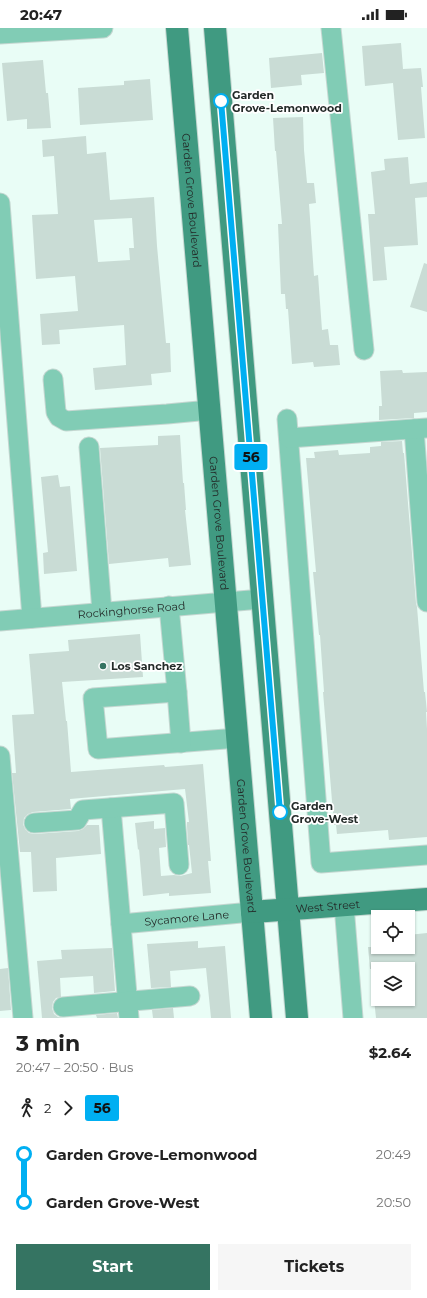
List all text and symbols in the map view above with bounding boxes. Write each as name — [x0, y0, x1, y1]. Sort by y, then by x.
text: 20:47 — [20, 5, 62, 24]
place label: Garden Grove-Lemonwood — [232, 88, 342, 115]
marker: Garden Grove-Lemonwood — [213, 93, 229, 109]
street label: Garden Grove Boulevard — [179, 133, 204, 268]
line badge: 56 — [233, 444, 269, 470]
text: 56 — [242, 448, 260, 466]
street label: Garden Grove Boulevard — [206, 455, 232, 591]
street label: Rockinghorse Road — [77, 599, 186, 621]
place label: Los Sanchez — [111, 659, 182, 673]
marker: Los Sanchez — [98, 661, 108, 671]
street label: Garden Grove Boulevard — [234, 778, 259, 914]
place label: Garden Grove-West — [291, 799, 359, 826]
marker: Garden Grove-West — [272, 804, 288, 820]
street label: West Street — [295, 897, 361, 916]
street label: Sycamore Lane — [144, 907, 230, 929]
map controls — [371, 910, 415, 1006]
button: locate — [371, 910, 415, 954]
button: layers — [371, 962, 415, 1006]
text: 3 min — [16, 1030, 80, 1057]
text: $2.64 — [369, 1043, 411, 1062]
text: 20:47 – 20:50 · Bus — [16, 1059, 133, 1075]
icon: walk — [16, 1097, 38, 1119]
icon: forward — [57, 1097, 79, 1119]
text: 56 — [93, 1099, 111, 1117]
text: 2 — [44, 1100, 51, 1116]
text: Garden Grove-Lemonwood — [46, 1145, 257, 1164]
text: 20:49 — [376, 1146, 411, 1162]
text: Garden Grove-West — [46, 1193, 199, 1212]
text: 20:50 — [376, 1194, 411, 1210]
button: Start — [16, 1244, 210, 1290]
button: Tickets — [218, 1244, 411, 1290]

